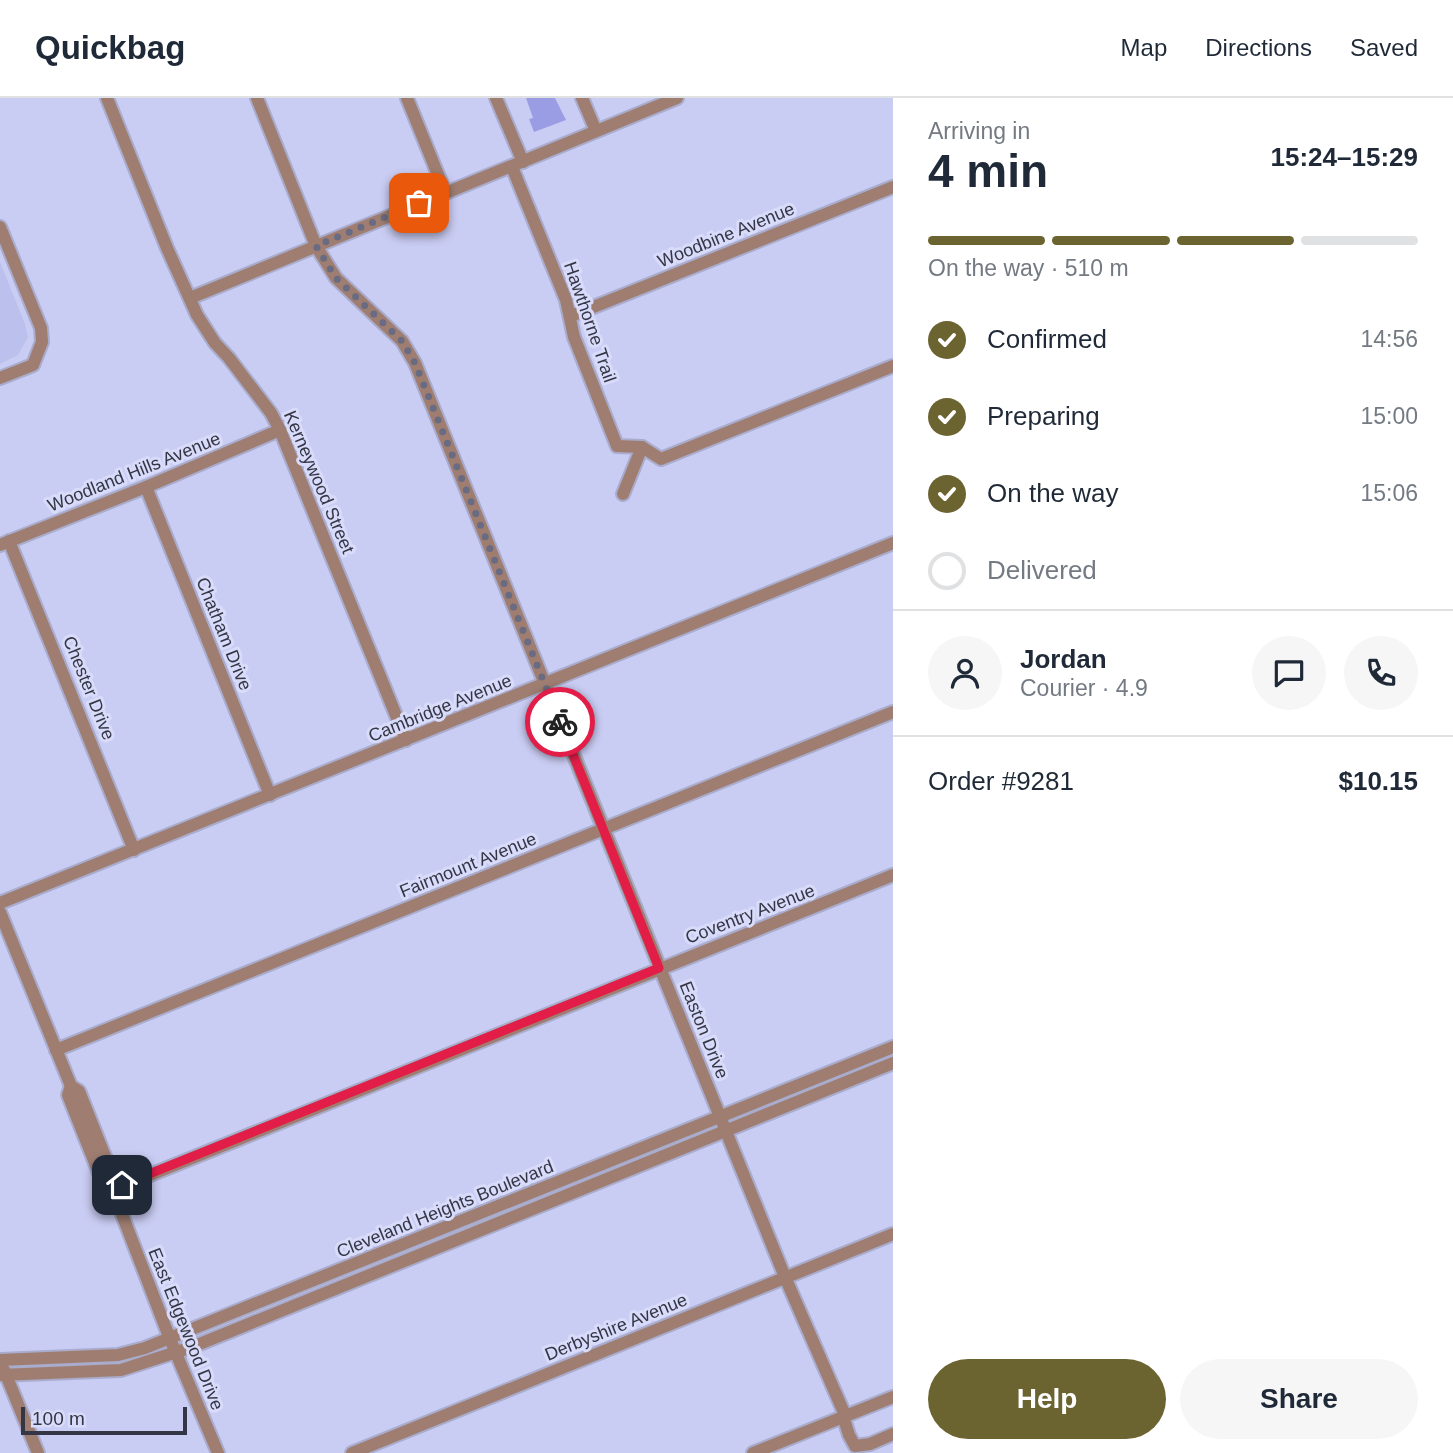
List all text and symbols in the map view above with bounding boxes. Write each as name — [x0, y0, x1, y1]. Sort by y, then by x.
text: Quickbag — [35, 29, 185, 66]
text: Map — [1121, 34, 1167, 61]
text: Directions — [1205, 34, 1312, 61]
text: Saved — [1350, 34, 1418, 61]
text: Arriving in — [928, 118, 1030, 144]
text: 15:24–15:29 — [1271, 142, 1418, 172]
text: 4 min — [928, 145, 1048, 197]
pin — [389, 173, 449, 233]
icon: bag — [400, 184, 438, 222]
street label: Woodbine Avenue — [655, 198, 797, 272]
text: On the way · 510 m — [928, 255, 1129, 281]
street label: Hawthorne Trail — [560, 259, 620, 385]
icon: check — [928, 321, 966, 359]
text: Confirmed — [987, 324, 1107, 354]
text: 14:56 — [1360, 326, 1418, 352]
icon: check — [928, 398, 966, 436]
text: Preparing — [987, 401, 1100, 431]
text: 15:00 — [1360, 403, 1418, 429]
street label: Kerneywood Street — [280, 408, 358, 556]
street label: Woodland Hills Avenue — [45, 428, 223, 516]
icon: check — [928, 475, 966, 513]
text: On the way — [987, 478, 1119, 508]
text: 15:06 — [1360, 480, 1418, 506]
text: Delivered — [987, 555, 1097, 585]
street label: Chatham Drive — [192, 575, 256, 693]
street label: Chester Drive — [59, 633, 119, 743]
button: person — [928, 636, 1002, 710]
button: chat — [1252, 636, 1326, 710]
button: phone — [1344, 636, 1418, 710]
text: Jordan — [1020, 644, 1107, 674]
street label: Cambridge Avenue — [365, 670, 515, 746]
text: Courier · 4.9 — [1020, 675, 1148, 701]
courier — [525, 687, 595, 757]
icon: bike — [541, 703, 579, 741]
text: Order #9281 — [928, 766, 1074, 796]
text: $10.15 — [1338, 766, 1418, 796]
street label: Fairmount Avenue — [397, 828, 539, 902]
street label: Coventry Avenue — [683, 880, 817, 948]
street label: Easton Drive — [675, 978, 733, 1082]
pin — [92, 1155, 152, 1215]
street label: Cleveland Heights Boulevard — [334, 1156, 556, 1262]
icon: home — [103, 1166, 141, 1204]
street label: East Edgewood Drive — [144, 1245, 228, 1413]
street label: Derbyshire Avenue — [542, 1289, 690, 1365]
button: Help — [928, 1359, 1166, 1439]
button: Share — [1180, 1359, 1418, 1439]
scale bar — [21, 1404, 187, 1436]
text: 100 m — [32, 1408, 85, 1429]

